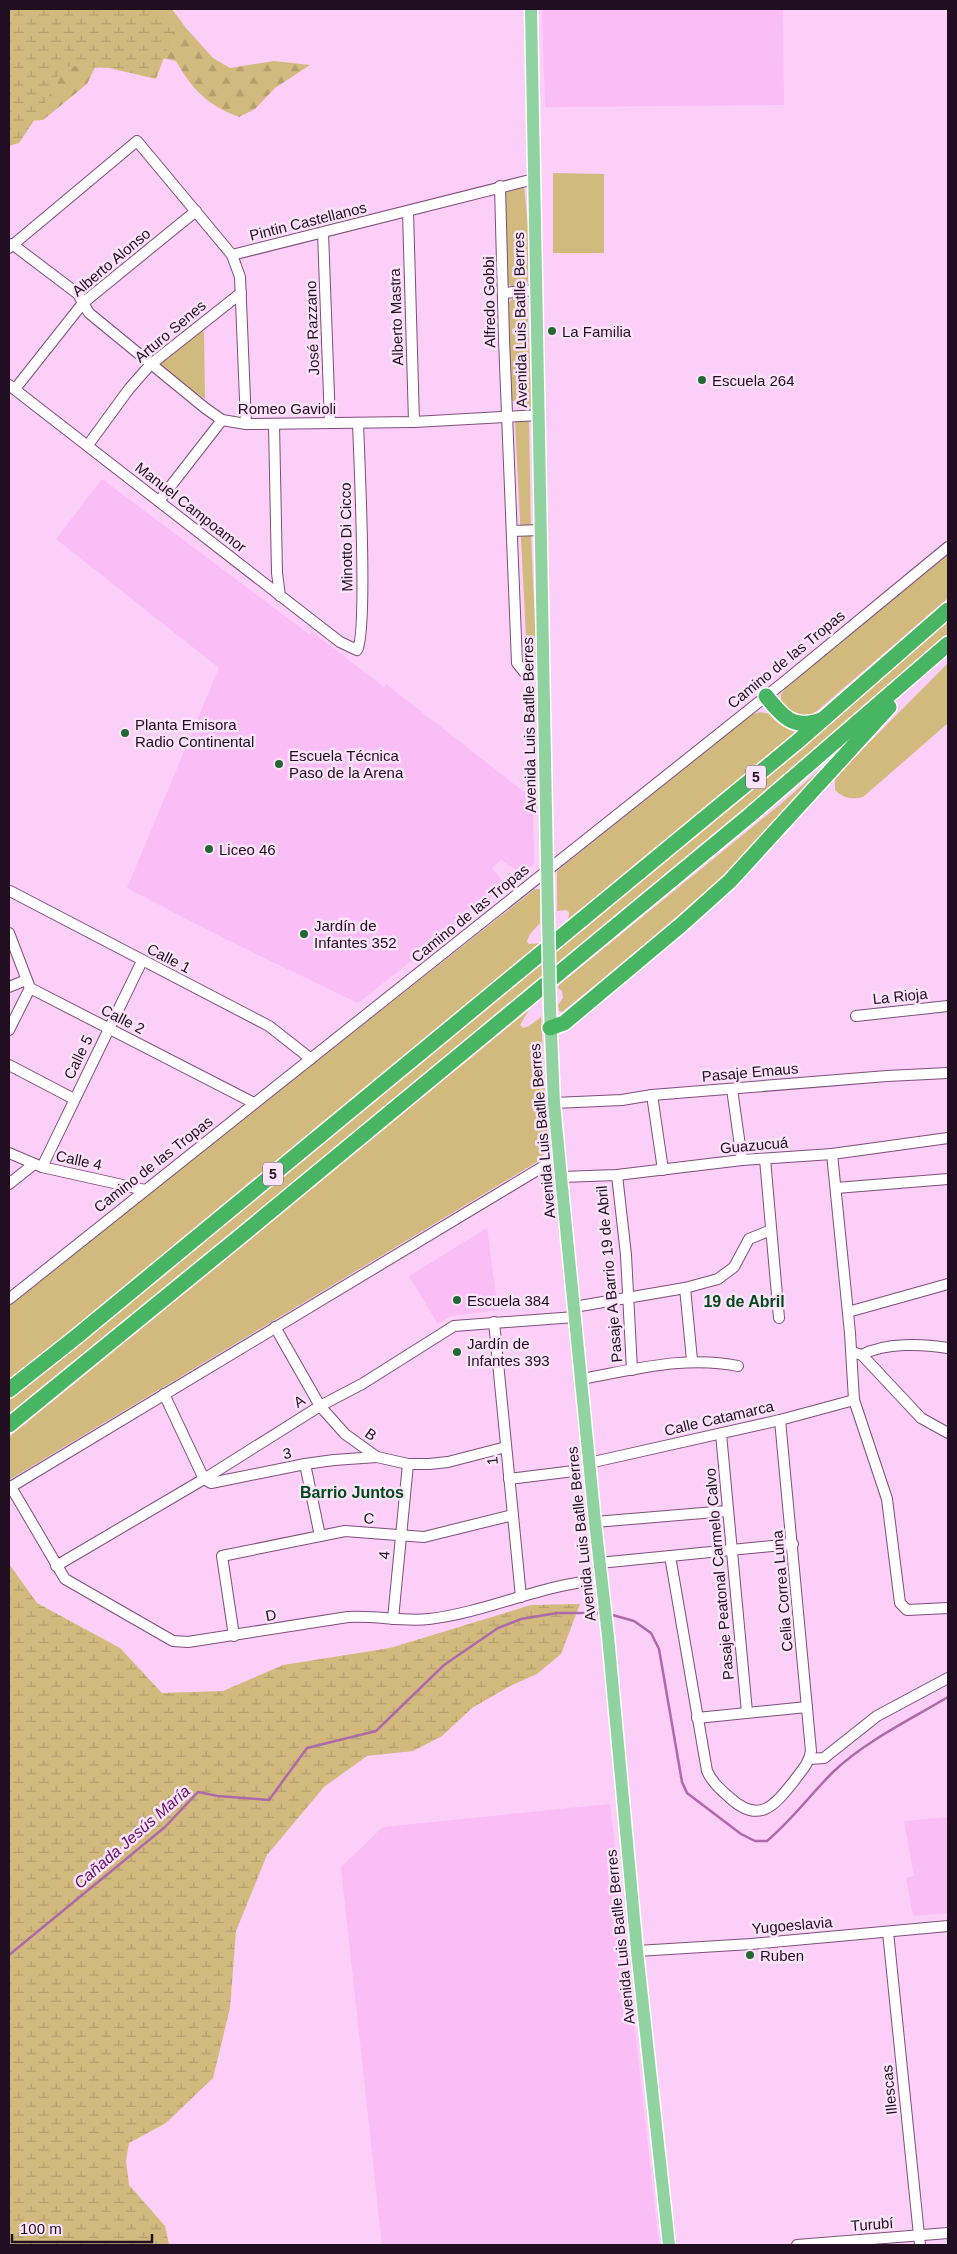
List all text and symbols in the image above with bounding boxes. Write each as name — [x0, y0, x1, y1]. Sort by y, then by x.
street label: Pintin Castellanos — [248, 198, 368, 244]
street label: Alberto Alonso — [68, 224, 154, 300]
street label: Avenida Luis Batlle Berres — [510, 232, 530, 408]
street label: Alfredo Gobbi — [480, 256, 498, 348]
street label: Alberto Mastra — [386, 267, 406, 366]
street label: José Razzano — [302, 280, 322, 376]
street label: Arturo Senes — [131, 296, 209, 366]
place label: La Familia — [562, 323, 632, 340]
marker: La Familia — [546, 325, 558, 337]
place label: Escuela 264 — [712, 372, 795, 389]
marker: Escuela 264 — [696, 374, 708, 386]
street label: Romeo Gavioli — [238, 400, 336, 417]
street label: Manuel Campoamor — [132, 458, 250, 556]
street label: Minotto Di Cicco — [337, 482, 355, 592]
street label: Camino de las Tropas — [724, 606, 848, 712]
street label: Avenida Luis Batlle Berres — [519, 637, 539, 813]
place label: Planta Emisora Radio Continental — [135, 716, 254, 750]
marker: Planta Emisora Radio Continental — [119, 727, 131, 739]
place label: Escuela Técnica Paso de la Arena — [289, 747, 404, 781]
marker: Escuela Técnica Paso de la Arena — [273, 758, 285, 770]
road number: 5 — [746, 766, 766, 789]
place label: Liceo 46 — [219, 841, 276, 858]
marker: Liceo 46 — [203, 843, 215, 855]
street label: Camino de las Tropas — [408, 860, 532, 966]
place label: Jardín de Infantes 352 — [314, 917, 397, 951]
marker: Jardín de Infantes 352 — [298, 928, 310, 940]
street label: Calle 1 — [144, 940, 194, 976]
street label: La Rioja — [872, 985, 929, 1007]
street label: Calle 2 — [98, 1001, 148, 1037]
street label: Calle 5 — [60, 1032, 96, 1082]
street label: Avenida Luis Batlle Berres — [526, 1043, 558, 1219]
street label: Pasaje Emaus — [701, 1059, 799, 1085]
street label: Camino de las Tropas — [90, 1112, 216, 1216]
street label: Guazucuá — [719, 1133, 789, 1156]
street label: Calle 4 — [54, 1147, 104, 1173]
road number: 5 — [263, 1162, 283, 1186]
street label: Pasaje A Barrio 19 de Abril — [593, 1185, 625, 1363]
place label: Escuela 384 — [467, 1292, 550, 1309]
district label: 19 de Abril — [703, 1293, 785, 1310]
marker: Escuela 384 — [451, 1294, 463, 1306]
place label: Jardín de Infantes 393 — [467, 1335, 550, 1369]
marker: Jardín de Infantes 393 — [451, 1346, 463, 1358]
street label: A — [290, 1391, 308, 1411]
street label: Calle Catamarca — [663, 1397, 776, 1439]
street label: B — [362, 1424, 380, 1444]
street label: 3 — [281, 1444, 293, 1462]
street label: Avenida Luis Batlle Berres — [563, 1446, 599, 1622]
street label: 1 — [483, 1456, 501, 1466]
street label: Pasaje Peatonal Carmelo Calvo — [701, 1467, 737, 1681]
district label: Barrio Juntos — [300, 1484, 404, 1501]
street label: C — [363, 1509, 375, 1527]
street label: Celia Correa Luna — [768, 1529, 796, 1652]
street label: 4 — [375, 1550, 393, 1560]
street label: D — [264, 1606, 278, 1624]
water label: Cañada Jesús María — [71, 1782, 193, 1892]
street label: Avenida Luis Batlle Berres — [602, 1849, 638, 2025]
street label: Yugoeslavia — [751, 1913, 834, 1937]
place label: Ruben — [760, 1947, 804, 1964]
marker: Ruben — [744, 1949, 756, 1961]
street label: Illescas — [878, 2064, 900, 2116]
scale bar — [12, 2212, 152, 2244]
street label: Turubí — [850, 2214, 895, 2234]
text: 100 m — [20, 2220, 62, 2237]

